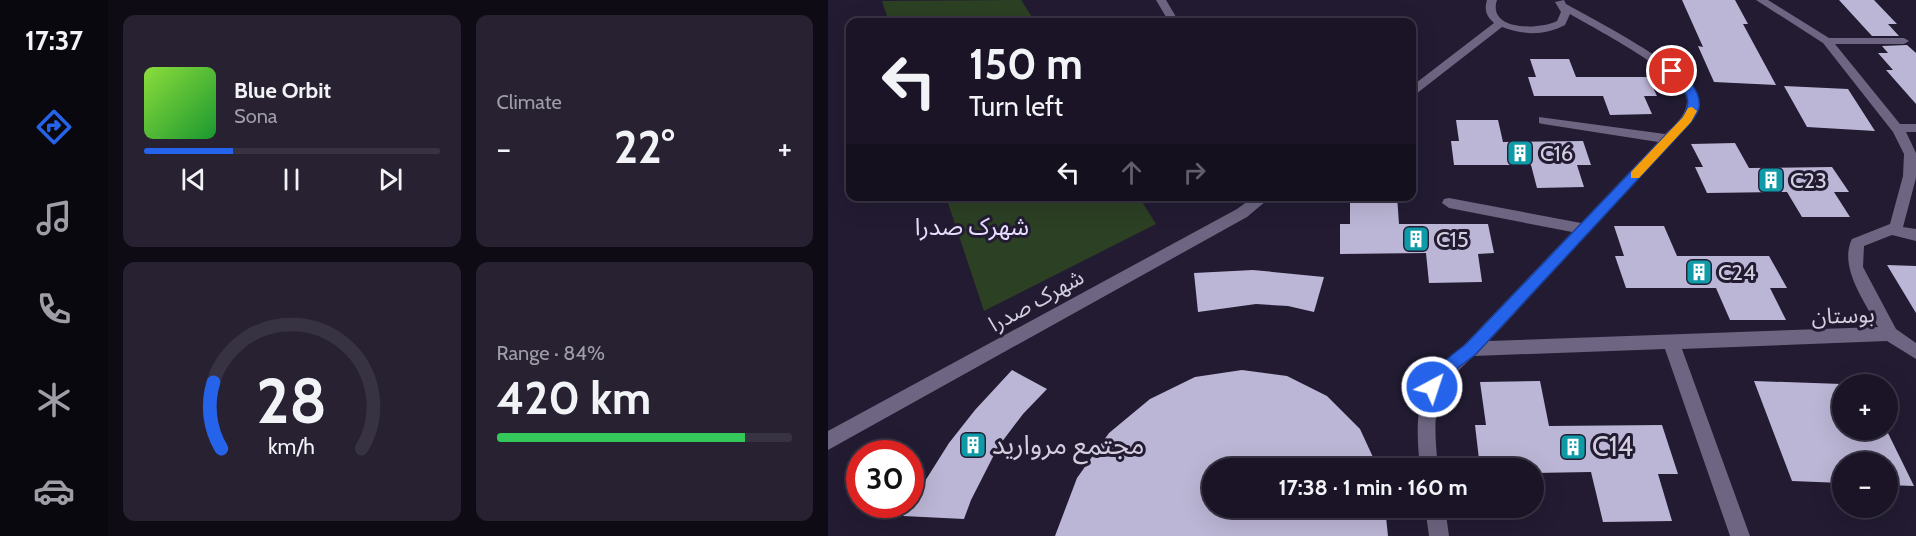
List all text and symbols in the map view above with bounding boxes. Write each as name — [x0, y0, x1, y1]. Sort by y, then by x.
text: 17:37 — [25, 24, 83, 57]
text: 150 m — [969, 38, 1083, 90]
icon: left — [870, 42, 948, 120]
pin — [1646, 45, 1697, 96]
icon: arrive — [1655, 54, 1688, 87]
text: Blue Orbit — [234, 77, 331, 104]
text: Climate — [497, 90, 562, 114]
text: Turn left — [969, 90, 1063, 123]
text: Sona — [234, 104, 277, 128]
icon: directions — [33, 106, 75, 148]
text: 22° — [614, 120, 675, 174]
text: − — [497, 128, 511, 168]
text: + — [777, 128, 792, 168]
building icon: C16 — [1505, 138, 1535, 168]
place label: C16 — [1540, 140, 1573, 167]
icon: left — [1052, 156, 1085, 189]
icon: ahead — [1115, 156, 1148, 189]
icon: right — [1178, 156, 1211, 189]
icon: previous — [177, 163, 210, 196]
icon: pause — [275, 163, 308, 196]
icon: next — [374, 163, 407, 196]
building icon: C23 — [1756, 165, 1786, 195]
place label: C23 — [1790, 167, 1827, 194]
icon: music — [33, 197, 75, 239]
district label: شهرک صدرا — [915, 212, 1029, 241]
building icon: C15 — [1401, 224, 1431, 254]
place label: C15 — [1436, 226, 1469, 253]
building icon: C24 — [1684, 257, 1714, 287]
place label: C24 — [1718, 259, 1756, 286]
street label: شهرک صدرا — [984, 263, 1089, 338]
icon: phone — [33, 288, 75, 330]
street label: بوستان — [1811, 301, 1875, 330]
text: Range · 84% — [497, 341, 605, 365]
position arrow — [1400, 355, 1464, 419]
text: 28 — [256, 363, 327, 439]
text: 420 km — [497, 371, 651, 425]
map controls — [1832, 374, 1898, 518]
button: + — [1832, 374, 1898, 440]
icon: climate — [33, 379, 75, 421]
place label: مجتمع مروارید — [992, 428, 1144, 465]
building icon: مجتمع مروارید — [958, 430, 988, 460]
place label: C14 — [1592, 430, 1633, 463]
building icon: C14 — [1558, 432, 1588, 462]
text: km/h — [268, 433, 315, 459]
speed limit sign: 30 — [846, 440, 924, 518]
button: − — [1832, 452, 1898, 518]
icon: car — [33, 470, 75, 512]
text: 17:38 · 1 min · 160 m — [1278, 474, 1468, 501]

